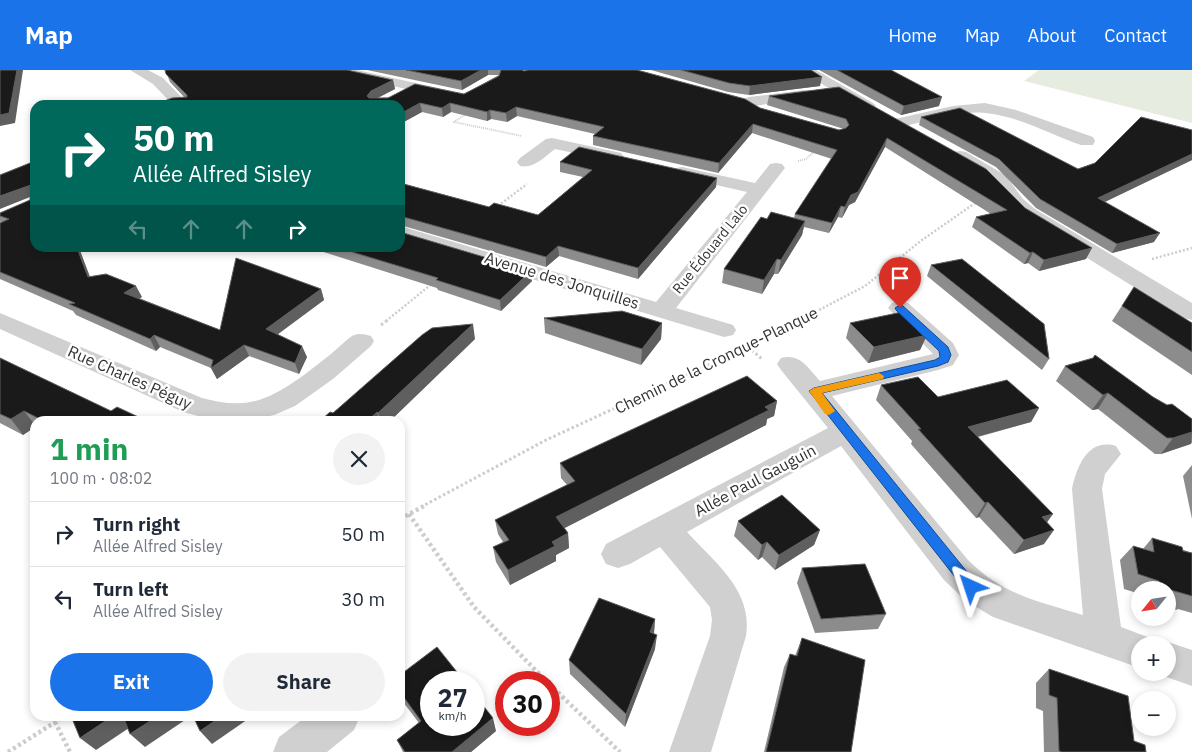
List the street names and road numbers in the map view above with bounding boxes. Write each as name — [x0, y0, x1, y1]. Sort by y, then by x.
street label: Rue Édouard Lalo — [668, 200, 752, 297]
street label: Avenue des Jonquilles — [482, 247, 642, 313]
street label: Chemin de la Cronque-Planque — [611, 302, 821, 418]
street label: Rue Charles Péguy — [65, 341, 195, 413]
street label: Allée Paul Gauguin — [691, 440, 819, 520]

